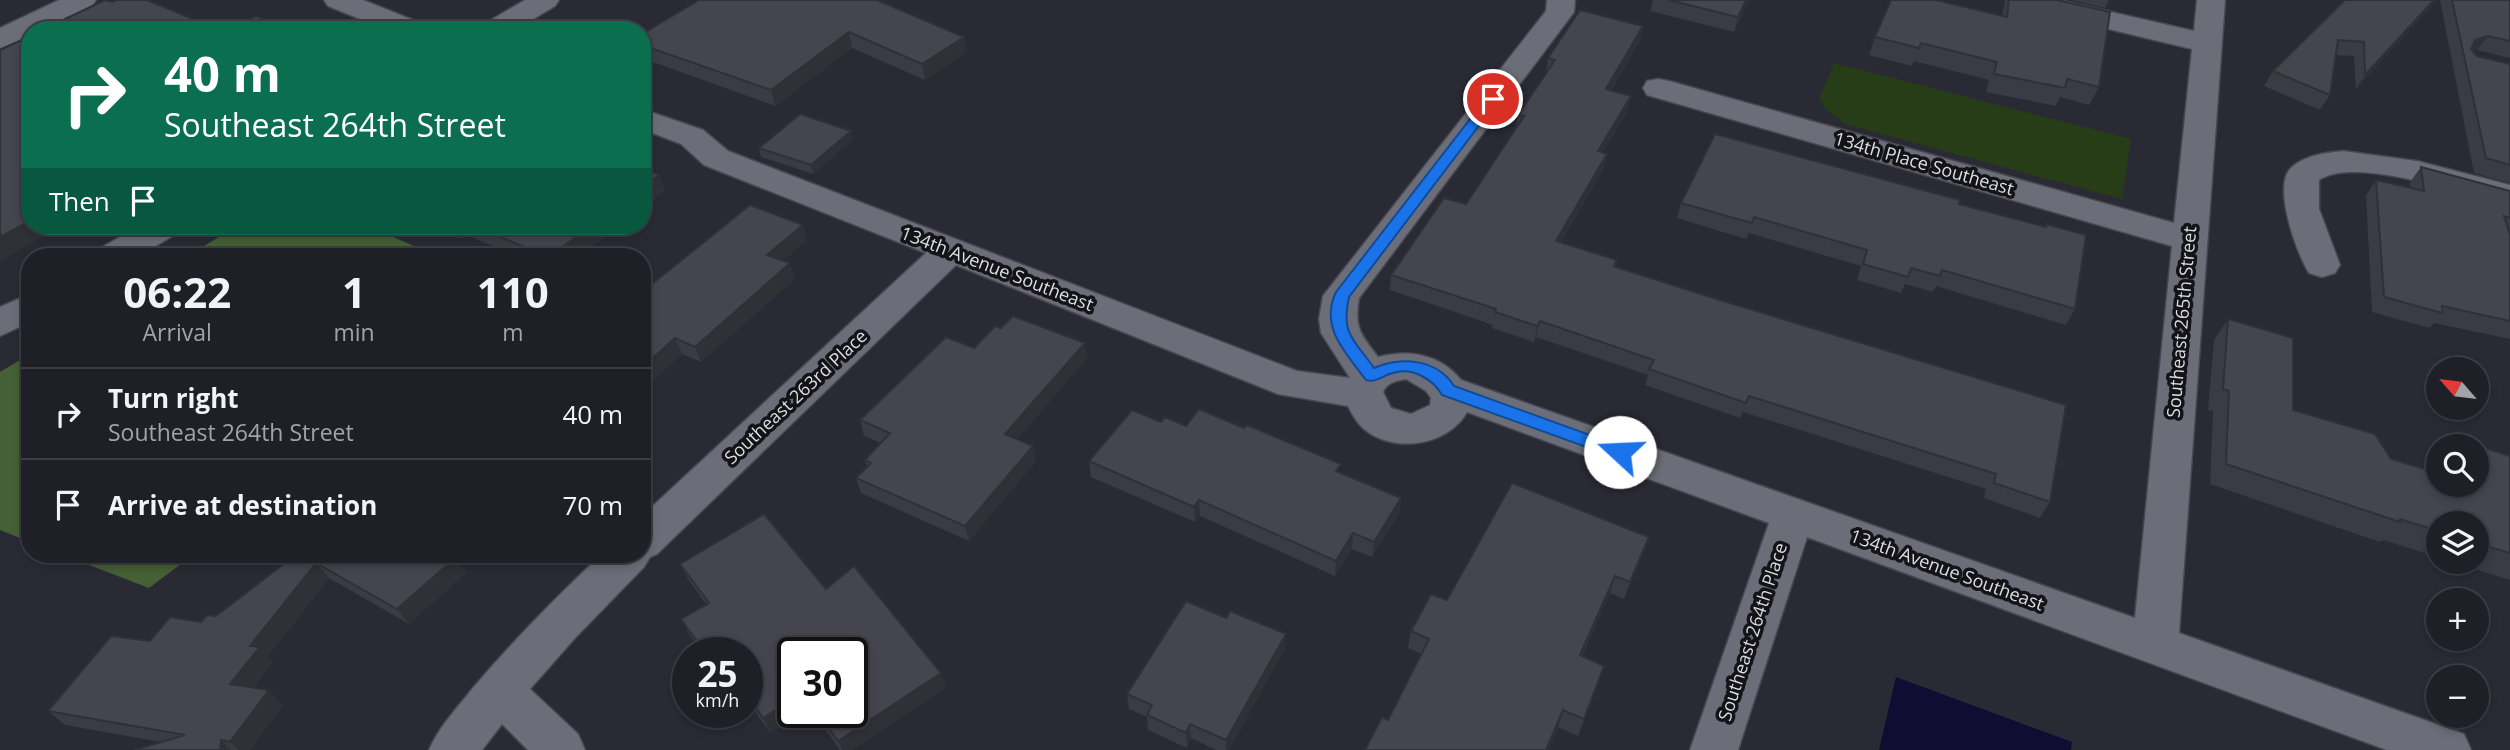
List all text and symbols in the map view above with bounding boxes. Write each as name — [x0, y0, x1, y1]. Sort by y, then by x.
text: 40 m — [164, 40, 281, 106]
icon: right — [49, 49, 140, 140]
pin — [1463, 69, 1523, 129]
icon: arrive — [1474, 80, 1512, 118]
text: Southeast 264th Street — [164, 103, 506, 146]
street label: 134th Place Southeast — [1832, 126, 2017, 200]
icon: arrive — [124, 182, 162, 220]
text: Then — [49, 183, 110, 219]
street label: 134th Avenue Southeast — [898, 220, 1097, 316]
street label: Southeast 265th Street — [2161, 225, 2201, 419]
text: 06:22 — [123, 263, 231, 320]
text: 1 — [342, 263, 366, 320]
text: 110 — [477, 263, 549, 320]
text: Arrival — [143, 316, 212, 348]
text: min — [333, 316, 375, 348]
text: m — [502, 316, 523, 348]
street label: Southeast 263rd Place — [719, 324, 872, 469]
north arrow — [2426, 357, 2488, 420]
map controls — [2426, 357, 2489, 728]
text: Turn right — [108, 380, 239, 416]
icon: right — [49, 395, 87, 433]
text: 40 m — [562, 396, 623, 432]
position arrow — [1583, 415, 1657, 489]
text: Southeast 264th Street — [108, 416, 354, 448]
button: search — [2426, 434, 2489, 497]
icon: arrive — [49, 486, 87, 524]
text: Arrive at destination — [108, 487, 377, 523]
text: 70 m — [562, 487, 623, 523]
button: layers — [2426, 511, 2489, 574]
street label: 134th Avenue Southeast — [1847, 523, 2048, 615]
street label: Southeast 264th Place — [1712, 539, 1792, 724]
button: + — [2426, 588, 2489, 651]
speed limit sign: 30 — [777, 637, 868, 728]
text: 25 — [697, 650, 738, 697]
button: − — [2426, 665, 2489, 728]
text: km/h — [696, 688, 739, 712]

